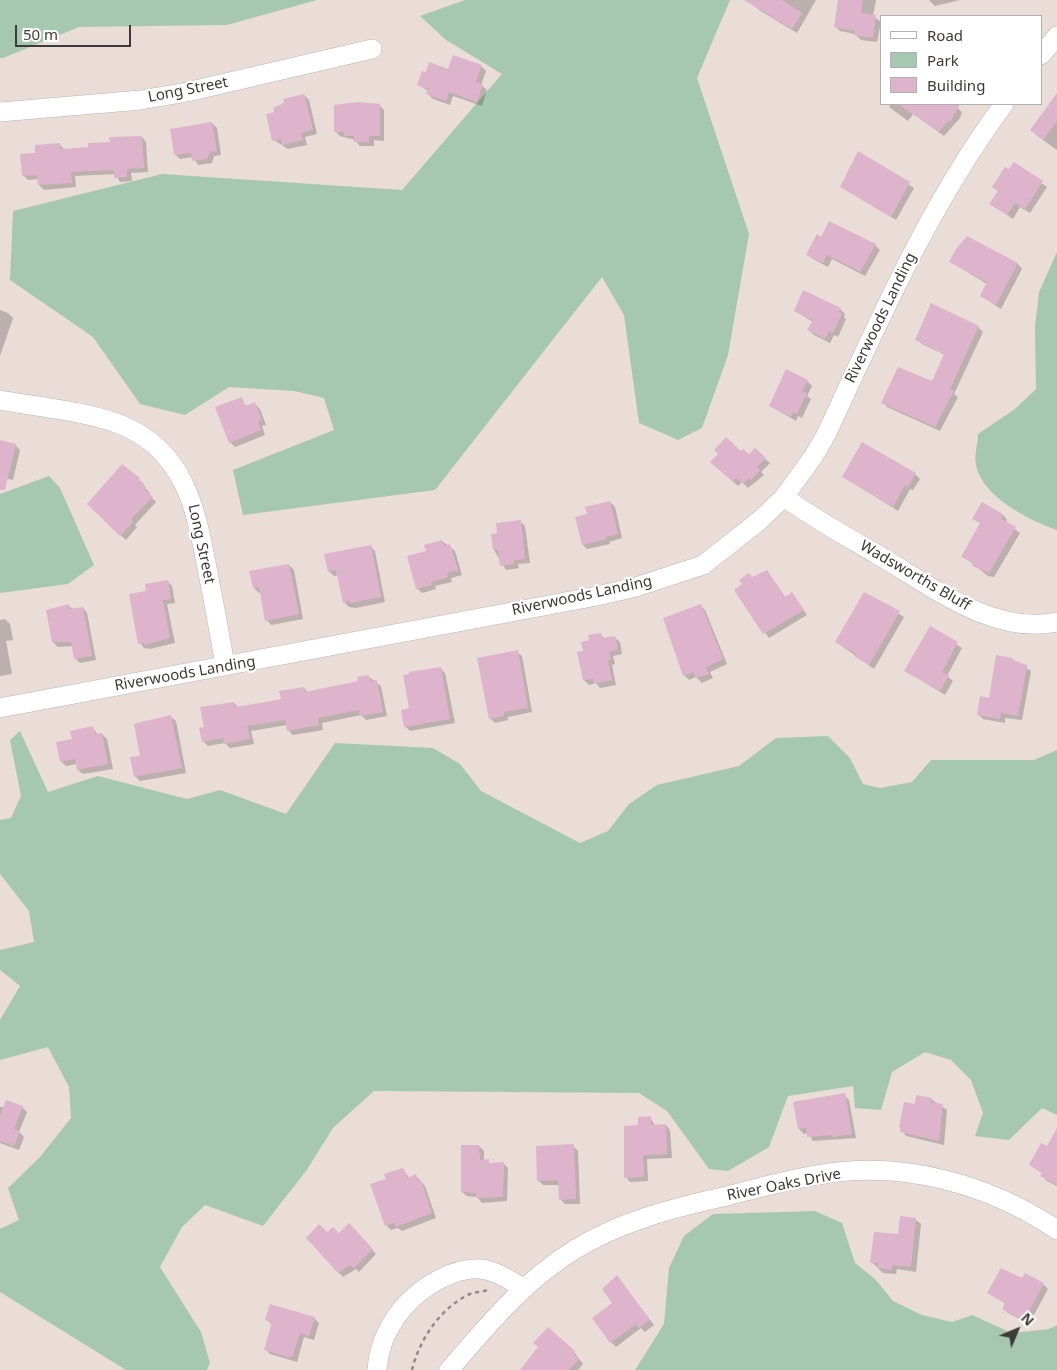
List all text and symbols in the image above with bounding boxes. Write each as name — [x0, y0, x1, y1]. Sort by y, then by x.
scale bar — [18, 15, 134, 47]
legend — [880, 15, 1042, 105]
text: 50 m — [23, 24, 58, 44]
text: Road — [927, 25, 963, 45]
text: Park — [927, 50, 959, 70]
street label: Long Street — [146, 73, 230, 107]
text: Building — [927, 75, 985, 95]
street label: Riverwoods Landing — [842, 250, 920, 386]
street label: Long Street — [184, 502, 218, 586]
street label: Wadsworths Bluff — [857, 537, 973, 615]
street label: Riverwoods Landing — [510, 572, 654, 620]
street label: Riverwoods Landing — [113, 653, 257, 695]
street label: River Oaks Drive — [725, 1165, 843, 1205]
north arrow — [992, 1305, 1042, 1355]
text: N — [1017, 1308, 1039, 1330]

